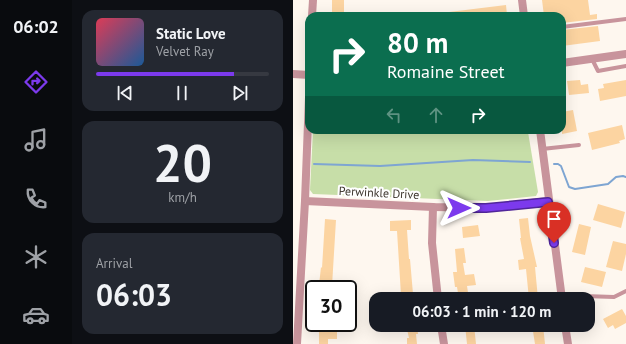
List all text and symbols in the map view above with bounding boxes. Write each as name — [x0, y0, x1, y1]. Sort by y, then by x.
text: 06:02 — [13, 15, 59, 38]
text: Static Love — [156, 24, 226, 43]
text: 80 m — [387, 24, 448, 61]
icon: right — [321, 28, 373, 80]
text: Velvet Ray — [156, 43, 214, 60]
text: Romaine Street — [387, 60, 505, 83]
icon: directions — [22, 68, 50, 96]
icon: previous — [114, 82, 136, 104]
icon: pause — [171, 82, 193, 104]
icon: next — [229, 82, 251, 104]
icon: left — [383, 104, 405, 126]
icon: ahead — [425, 104, 447, 126]
icon: right — [467, 104, 489, 126]
icon: music — [22, 126, 50, 154]
text: 20 — [153, 129, 212, 196]
street label: Perwinkle Drive — [338, 183, 420, 202]
icon: phone — [22, 185, 50, 213]
position arrow — [438, 187, 480, 229]
text: km/h — [168, 189, 197, 206]
pin — [537, 202, 571, 243]
icon: arrive — [543, 208, 565, 230]
icon: climate — [22, 243, 50, 271]
text: Arrival — [96, 255, 132, 272]
text: 06:03 — [96, 275, 172, 314]
speed limit sign: 30 — [305, 280, 357, 332]
icon: car — [22, 301, 50, 329]
text: 06:03 · 1 min · 120 m — [413, 302, 551, 321]

